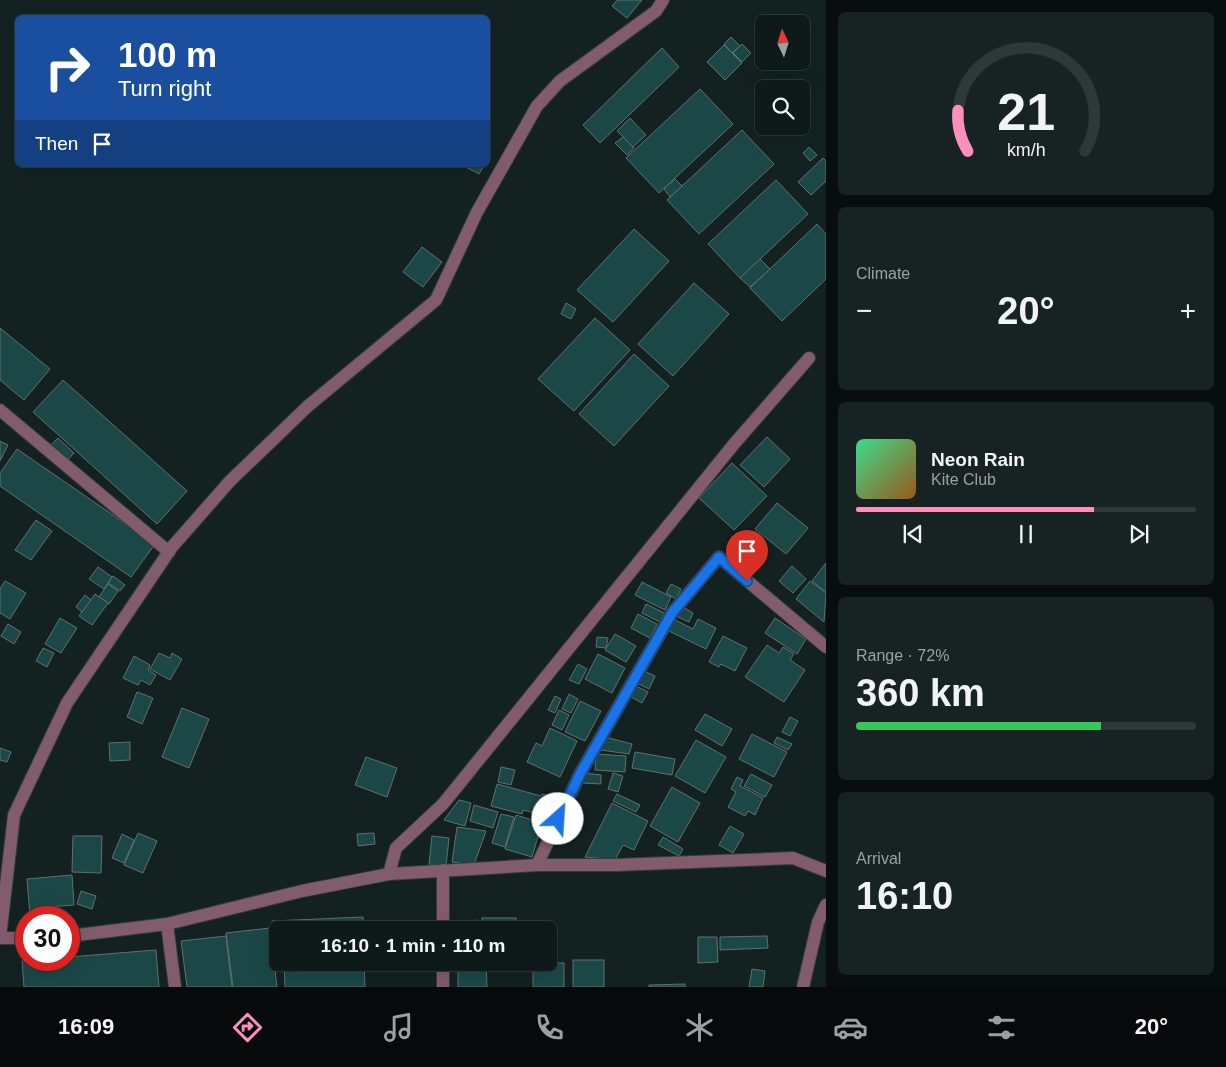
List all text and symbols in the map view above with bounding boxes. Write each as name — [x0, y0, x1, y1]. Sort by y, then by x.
north arrow — [755, 15, 810, 70]
map controls — [755, 15, 810, 135]
icon: right — [35, 35, 100, 100]
text: 100 m — [118, 35, 217, 74]
text: Turn right — [118, 76, 211, 101]
button: search — [755, 80, 810, 135]
text: 21 — [997, 83, 1055, 141]
icon: arrive — [88, 130, 116, 158]
text: Then — [35, 133, 78, 154]
text: km/h — [1007, 140, 1045, 160]
text: Climate — [856, 265, 910, 282]
text: 20° — [997, 290, 1055, 332]
text: − — [856, 295, 872, 326]
text: + — [1180, 295, 1196, 326]
text: Neon Rain — [931, 449, 1025, 470]
text: Kite Club — [931, 471, 996, 488]
icon: previous — [899, 520, 927, 548]
icon: pause — [1012, 520, 1040, 548]
icon: next — [1125, 520, 1153, 548]
pin — [726, 530, 768, 581]
icon: arrive — [733, 537, 761, 565]
text: Range · 72% — [856, 647, 949, 664]
text: 360 km — [856, 672, 985, 714]
position arrow — [531, 792, 583, 844]
text: Arrival — [856, 850, 901, 867]
text: 16:10 — [856, 875, 953, 917]
speed limit sign: 30 — [15, 906, 80, 971]
text: 16:10 · 1 min · 110 m — [321, 935, 505, 956]
icon: directions — [230, 1010, 265, 1045]
icon: music — [381, 1010, 416, 1045]
icon: phone — [532, 1010, 567, 1045]
icon: climate — [682, 1010, 717, 1045]
icon: car — [833, 1010, 868, 1045]
icon: filters — [984, 1010, 1019, 1045]
text: 16:09 — [58, 1014, 114, 1039]
text: 20° — [1135, 1014, 1168, 1039]

